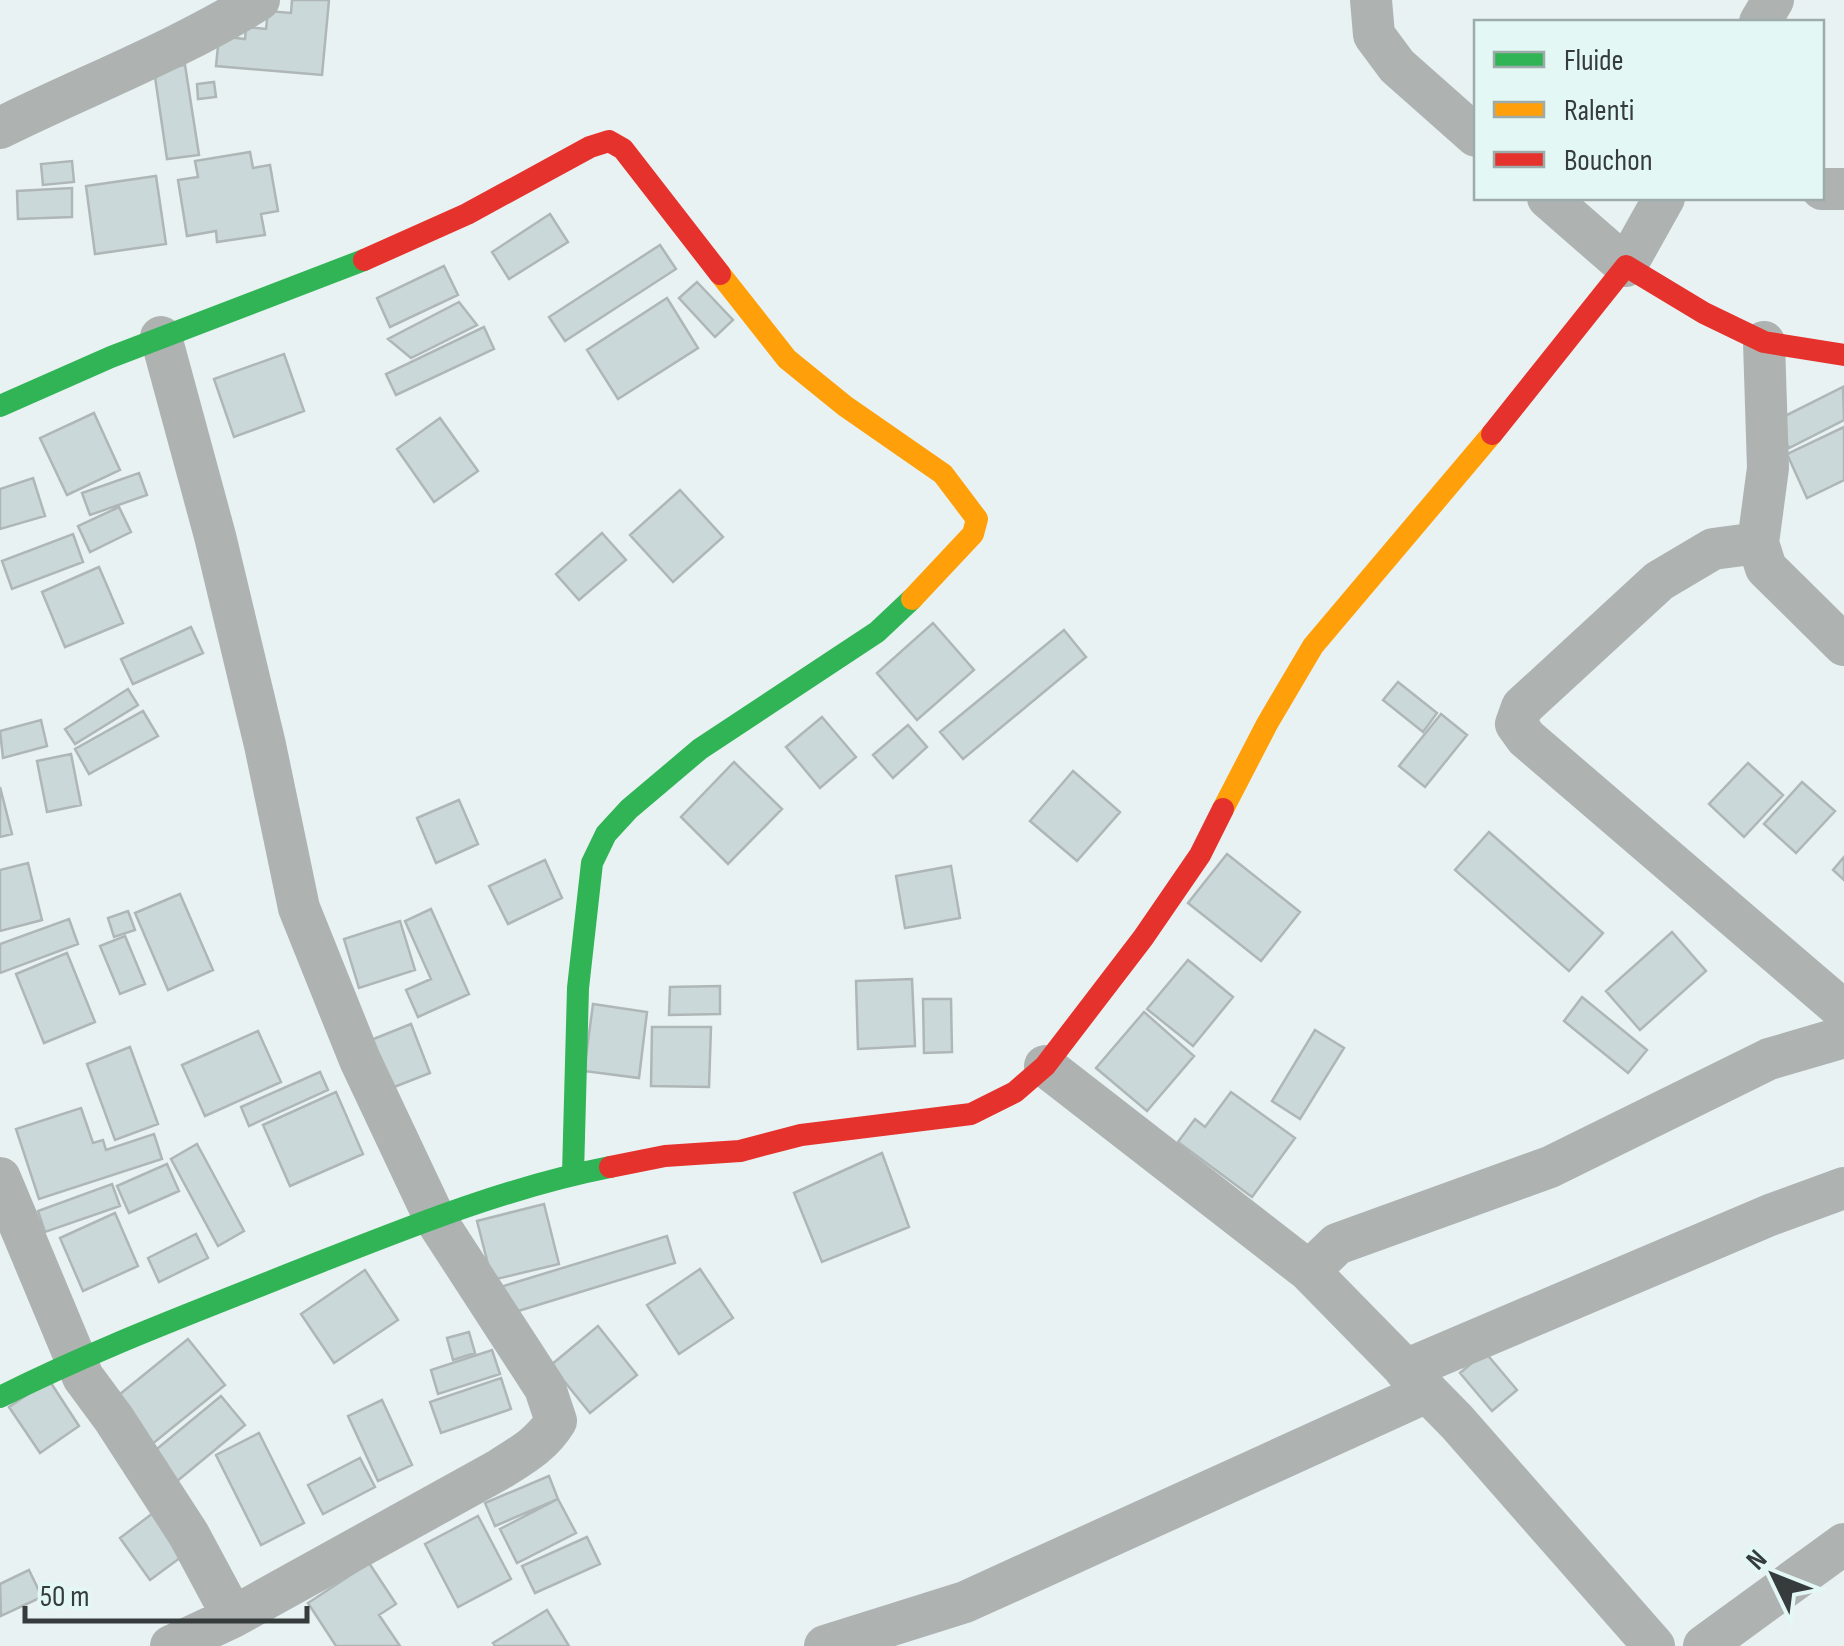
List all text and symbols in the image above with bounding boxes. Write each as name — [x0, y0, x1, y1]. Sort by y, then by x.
legend — [1474, 20, 1824, 200]
text: Fluide — [1564, 43, 1624, 79]
text: Ralenti — [1564, 93, 1634, 129]
text: Bouchon — [1564, 143, 1652, 179]
north arrow — [1724, 1526, 1824, 1626]
text: N — [1740, 1543, 1774, 1577]
scale bar — [25, 1561, 308, 1623]
text: 50 m — [40, 1579, 89, 1615]

